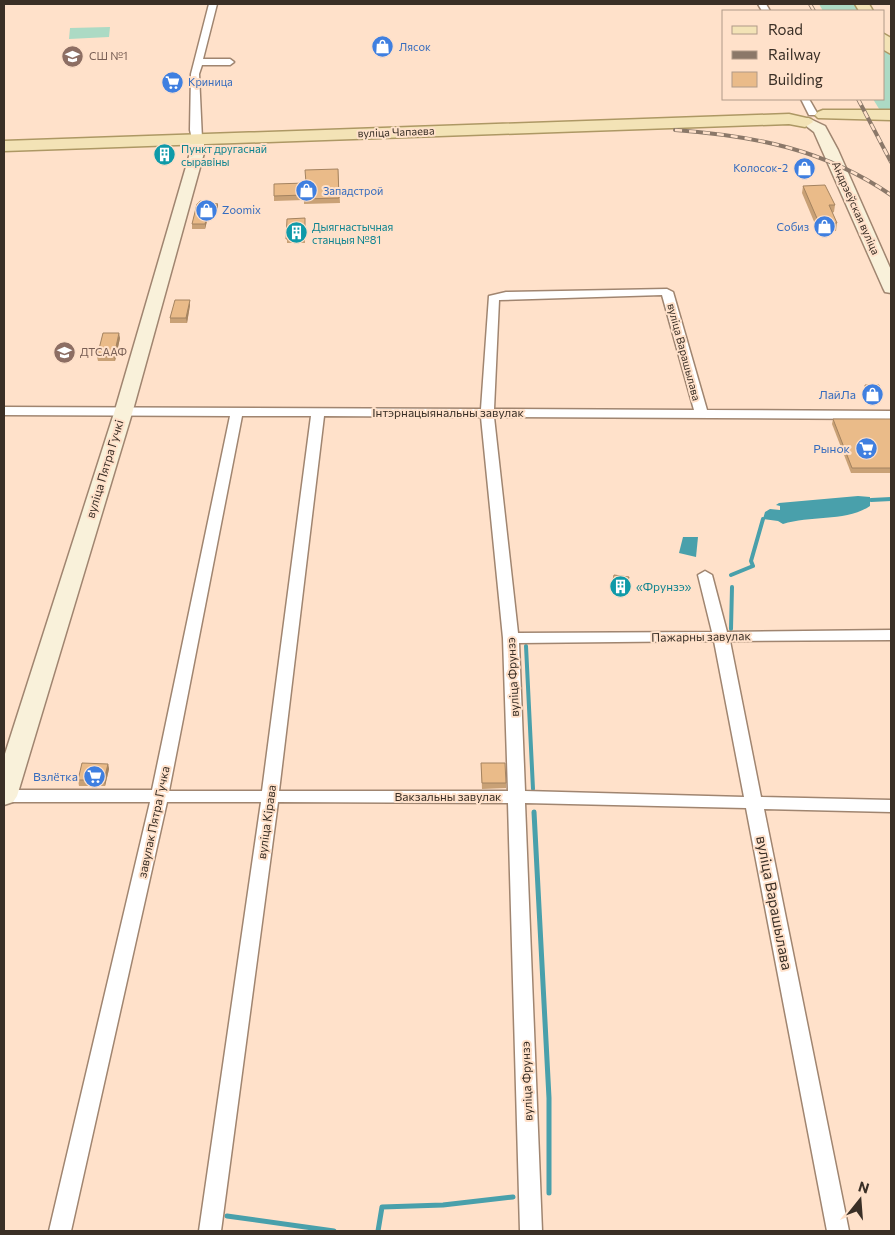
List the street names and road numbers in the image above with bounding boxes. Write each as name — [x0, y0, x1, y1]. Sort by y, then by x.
street label: вуліца Чапаева — [357, 124, 435, 139]
street label: Андрэеўская вуліца — [830, 159, 883, 256]
street label: вуліца Варашылава — [665, 302, 704, 402]
street label: Інтэрнацыянальны завулак — [372, 405, 524, 419]
street label: вуліца Пятра Гучкі — [82, 418, 126, 520]
street label: Пажарны завулак — [651, 628, 751, 644]
street label: вуліца Фрунзэ — [503, 637, 521, 717]
street label: завулак Пятра Гучка — [134, 765, 172, 879]
street label: вуліца Кірава — [254, 784, 278, 860]
street label: Вакзальны завулак — [394, 789, 502, 803]
street label: вуліца Варашылава — [753, 834, 797, 972]
street label: вуліца Фрунзэ — [518, 1041, 534, 1121]

